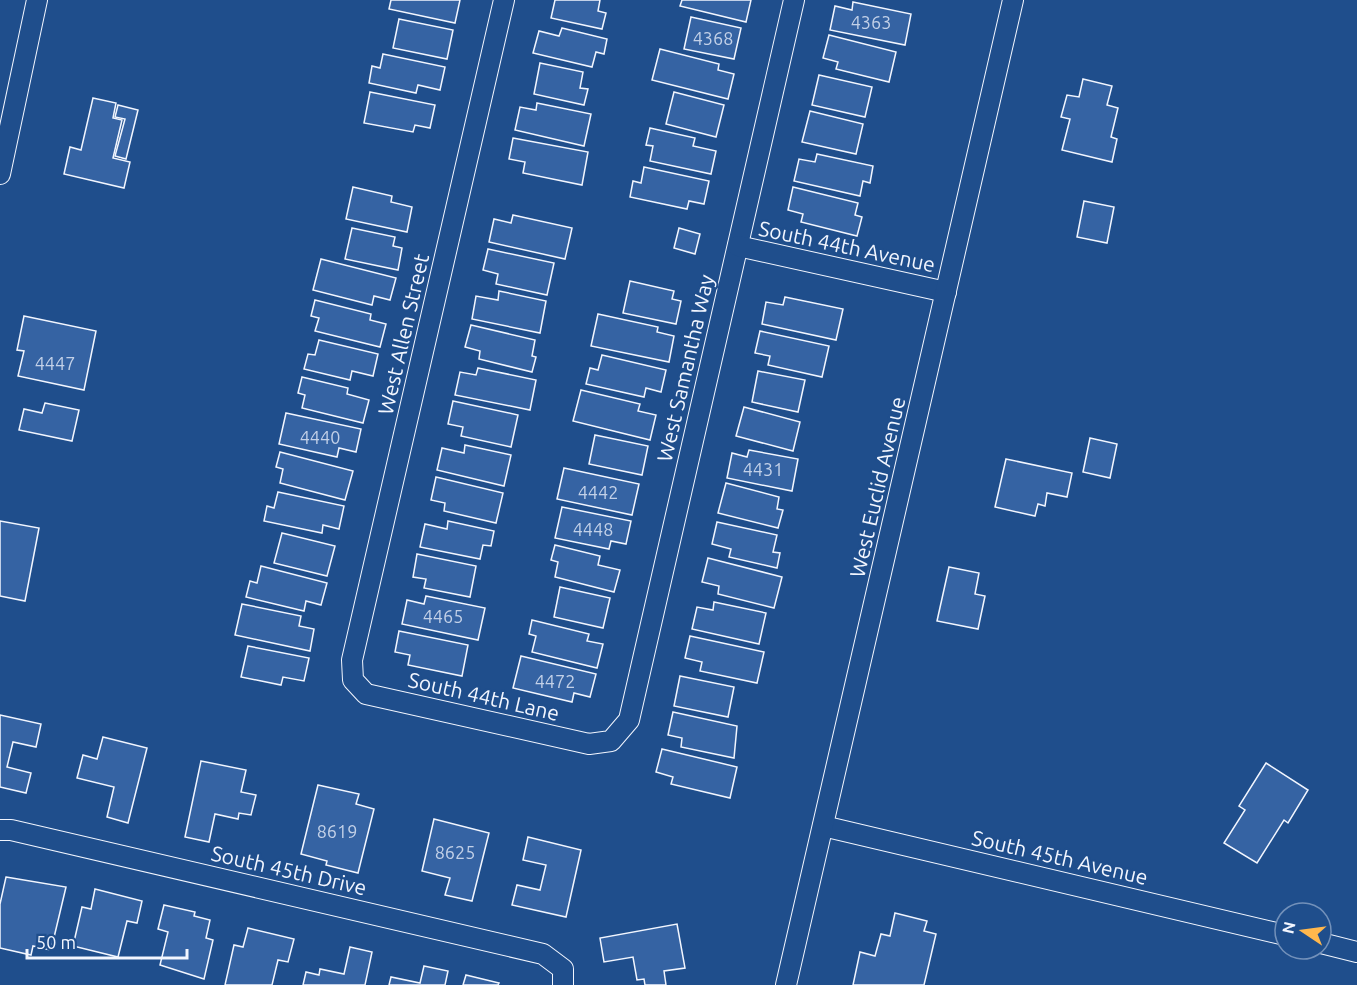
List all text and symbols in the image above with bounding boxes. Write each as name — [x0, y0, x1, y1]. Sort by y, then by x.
house number: 4363 — [851, 12, 891, 32]
house number: 4368 — [693, 28, 733, 48]
street label: South 44th Avenue — [757, 216, 937, 276]
street label: West Allen Street — [373, 251, 433, 417]
street label: West Samantha Way — [652, 272, 718, 464]
house number: 4447 — [35, 353, 75, 373]
street label: West Euclid Avenue — [845, 394, 909, 580]
house number: 4440 — [300, 427, 340, 447]
house number: 4431 — [743, 459, 783, 479]
house number: 4442 — [578, 482, 618, 502]
house number: 4448 — [573, 519, 613, 539]
house number: 4465 — [423, 606, 463, 626]
street label: South 44th Lane — [406, 667, 562, 725]
house number: 4472 — [535, 671, 575, 691]
house number: 8619 — [317, 821, 357, 841]
street label: South 45th Avenue — [970, 825, 1150, 889]
street label: South 45th Drive — [209, 840, 369, 900]
house number: 8625 — [435, 842, 475, 862]
north arrow — [1273, 901, 1333, 961]
text: N — [1278, 920, 1298, 935]
scale bar — [27, 922, 188, 960]
text: 50 m — [36, 932, 76, 952]

